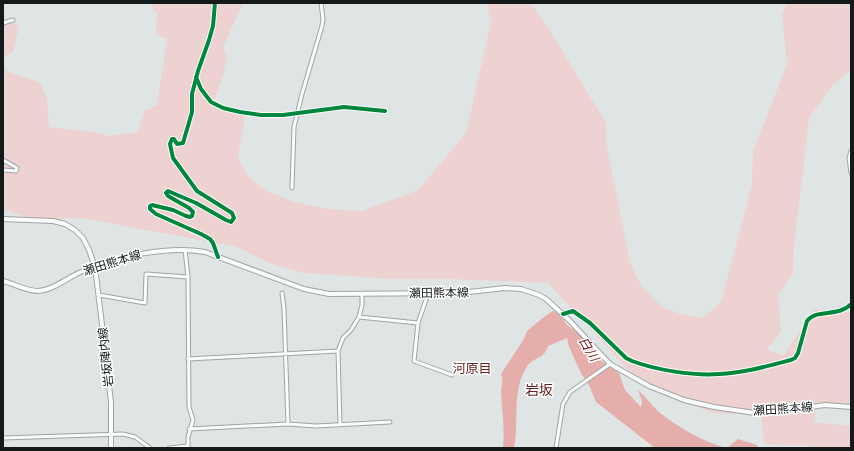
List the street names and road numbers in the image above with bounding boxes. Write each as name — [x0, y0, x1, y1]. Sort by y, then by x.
street label: 瀬田熊本線 — [81, 248, 143, 278]
street label: 瀬田熊本線 — [409, 285, 469, 301]
street label: 岩坂陣内線 — [96, 326, 116, 388]
street label: 瀬田熊本線 — [753, 400, 813, 418]

